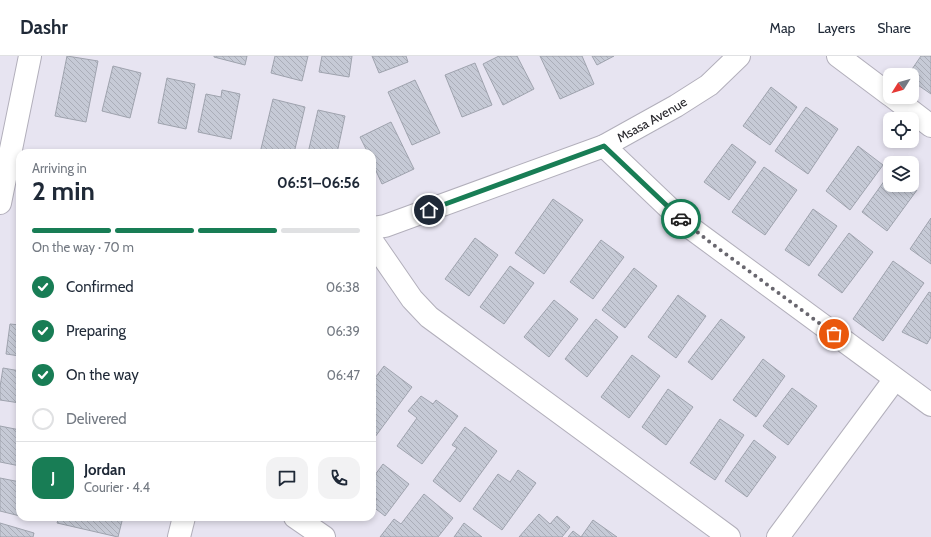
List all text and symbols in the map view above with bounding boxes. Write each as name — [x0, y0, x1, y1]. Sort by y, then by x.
text: Dashr — [20, 16, 68, 39]
text: Map — [770, 19, 795, 37]
text: Layers — [817, 19, 855, 37]
text: Share — [877, 19, 911, 37]
north arrow — [883, 68, 919, 104]
map controls — [883, 68, 919, 192]
street label: Msasa Avenue — [614, 93, 690, 145]
button: locate — [883, 112, 919, 148]
button: layers — [883, 156, 919, 192]
text: Arriving in — [32, 160, 87, 176]
text: 06:51–06:56 — [277, 174, 360, 192]
text: 2 min — [32, 175, 95, 207]
pin — [412, 193, 446, 227]
icon: home — [418, 199, 440, 221]
courier — [661, 199, 701, 239]
icon: car — [670, 208, 692, 230]
text: On the way · 70 m — [32, 239, 134, 255]
icon: check — [32, 276, 54, 298]
text: Confirmed — [66, 278, 134, 296]
text: 06:38 — [326, 279, 360, 295]
pin — [817, 317, 851, 351]
icon: check — [32, 320, 54, 342]
text: Preparing — [66, 322, 126, 340]
text: 06:39 — [326, 323, 360, 339]
icon: bag — [823, 323, 845, 345]
icon: check — [32, 364, 54, 386]
text: On the way — [66, 366, 139, 384]
text: 06:47 — [327, 367, 360, 383]
text: Delivered — [66, 410, 127, 428]
button: chat — [266, 457, 308, 499]
button: phone — [318, 457, 360, 499]
text: Jordan — [84, 461, 126, 479]
text: J — [51, 469, 55, 487]
text: Courier · 4.4 — [84, 479, 150, 495]

